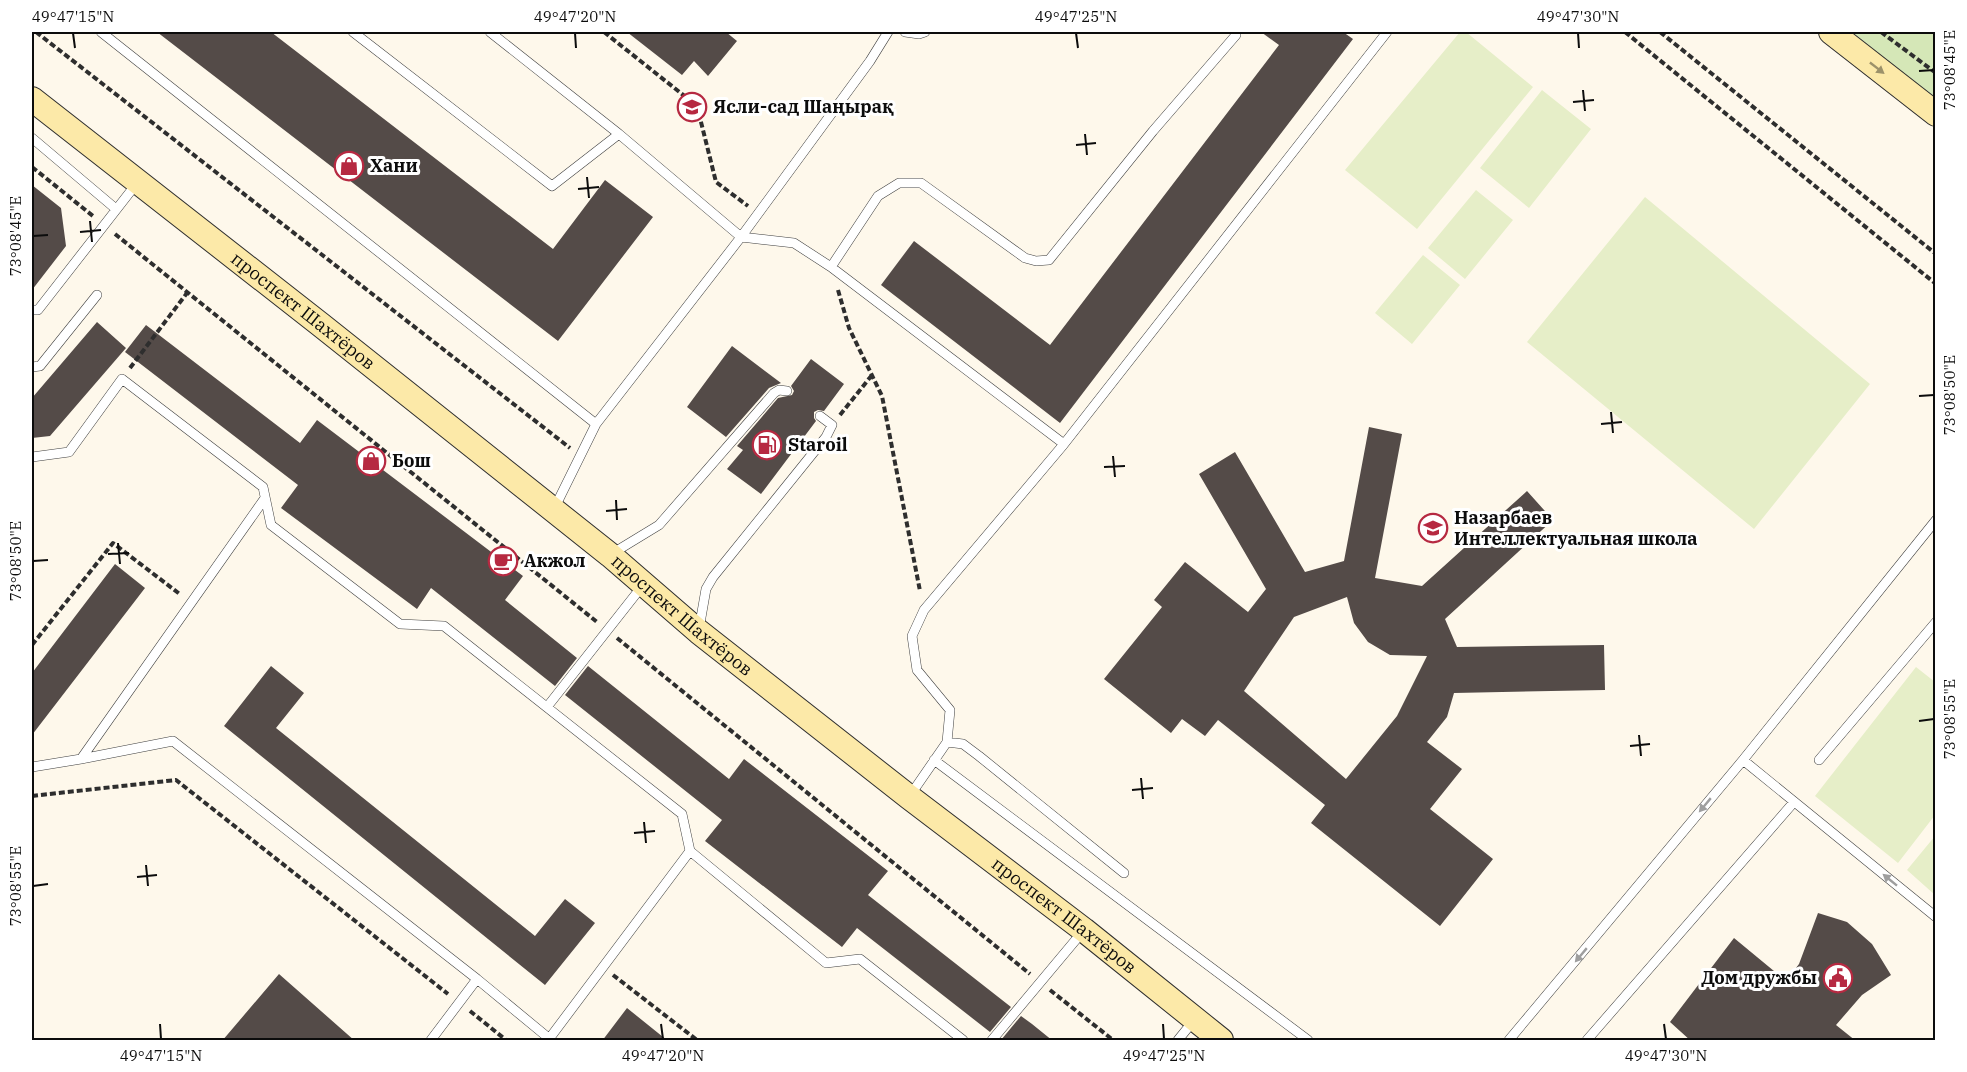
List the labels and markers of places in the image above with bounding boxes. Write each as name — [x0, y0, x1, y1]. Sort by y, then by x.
school or university icon: Ясли-сад Шаңырақ — [676, 91, 708, 123]
place label: Ясли-сад Шаңырақ — [713, 95, 894, 118]
shop icon: Хани — [333, 150, 365, 182]
place label: Хани — [370, 154, 418, 177]
fuel station icon: Staroil — [751, 429, 783, 461]
place label: Staroil — [788, 433, 848, 456]
shop icon: Бош — [355, 445, 387, 477]
place label: Бош — [392, 449, 431, 472]
place label: Назарбаев Интеллектуальная школа — [1454, 506, 1698, 550]
school or university icon: Назарбаев Интеллектуальная школа — [1417, 512, 1449, 544]
cafe icon: Акжол — [487, 545, 519, 577]
place label: Акжол — [524, 549, 586, 572]
public building icon: Дом дружбы — [1822, 962, 1854, 994]
place label: Дом дружбы — [1701, 966, 1817, 989]

